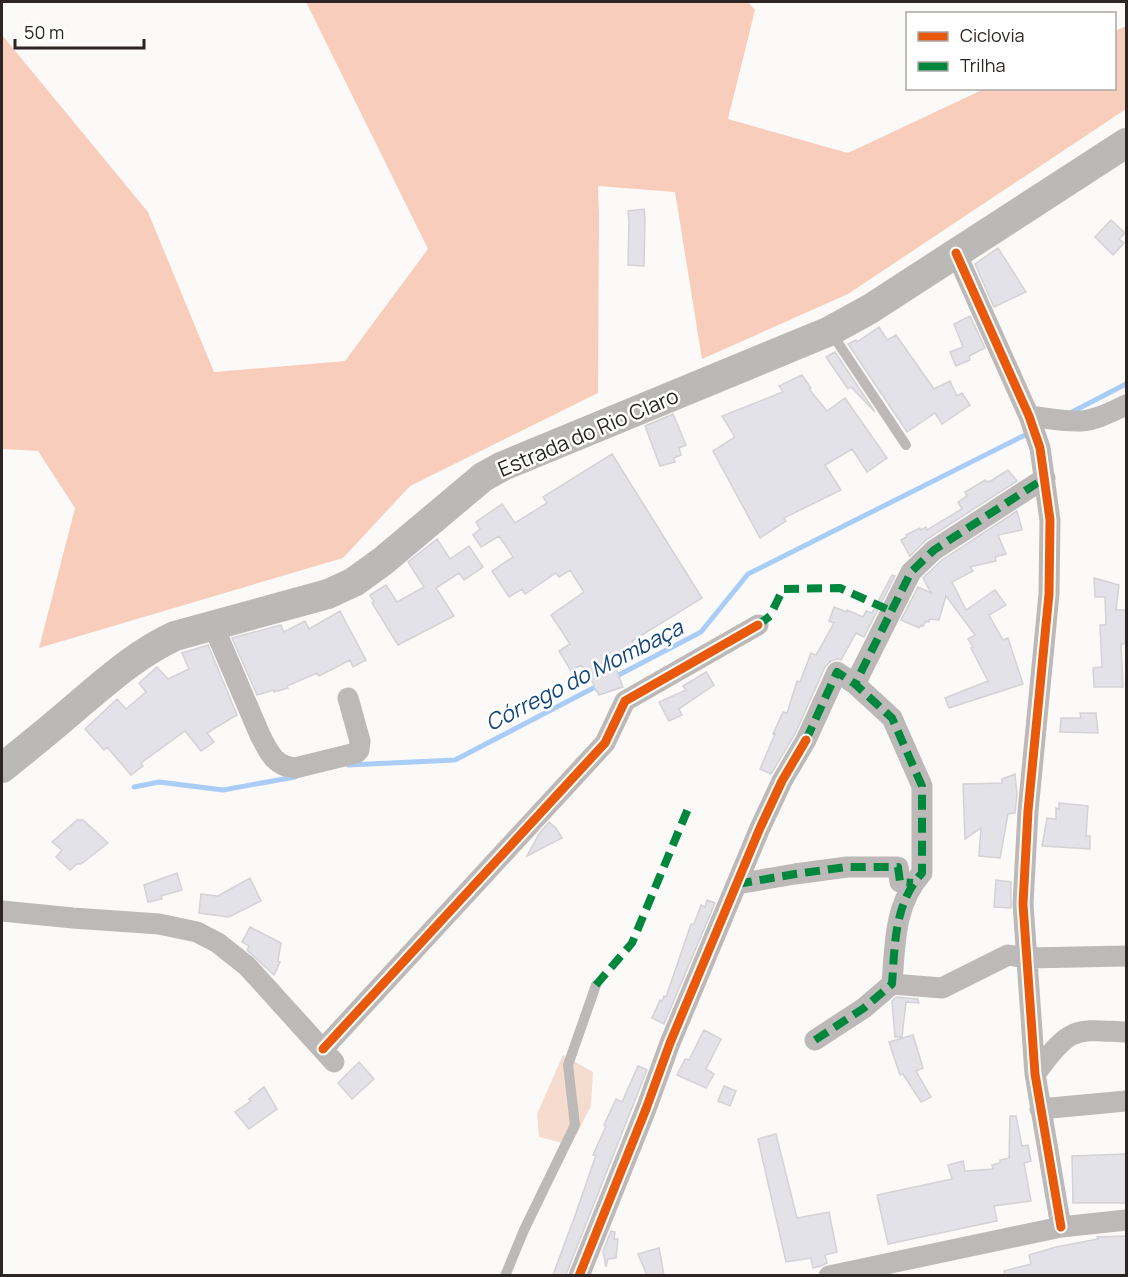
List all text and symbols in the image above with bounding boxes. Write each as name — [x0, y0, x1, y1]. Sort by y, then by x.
scale bar — [15, 12, 144, 50]
legend — [906, 12, 1116, 90]
text: 50 m — [24, 20, 64, 44]
text: Ciclovia — [960, 23, 1025, 47]
text: Trilha — [960, 53, 1005, 77]
street label: Estrada do Rio Claro — [493, 381, 683, 483]
water label: Córrego do Mombaça — [480, 611, 689, 738]

